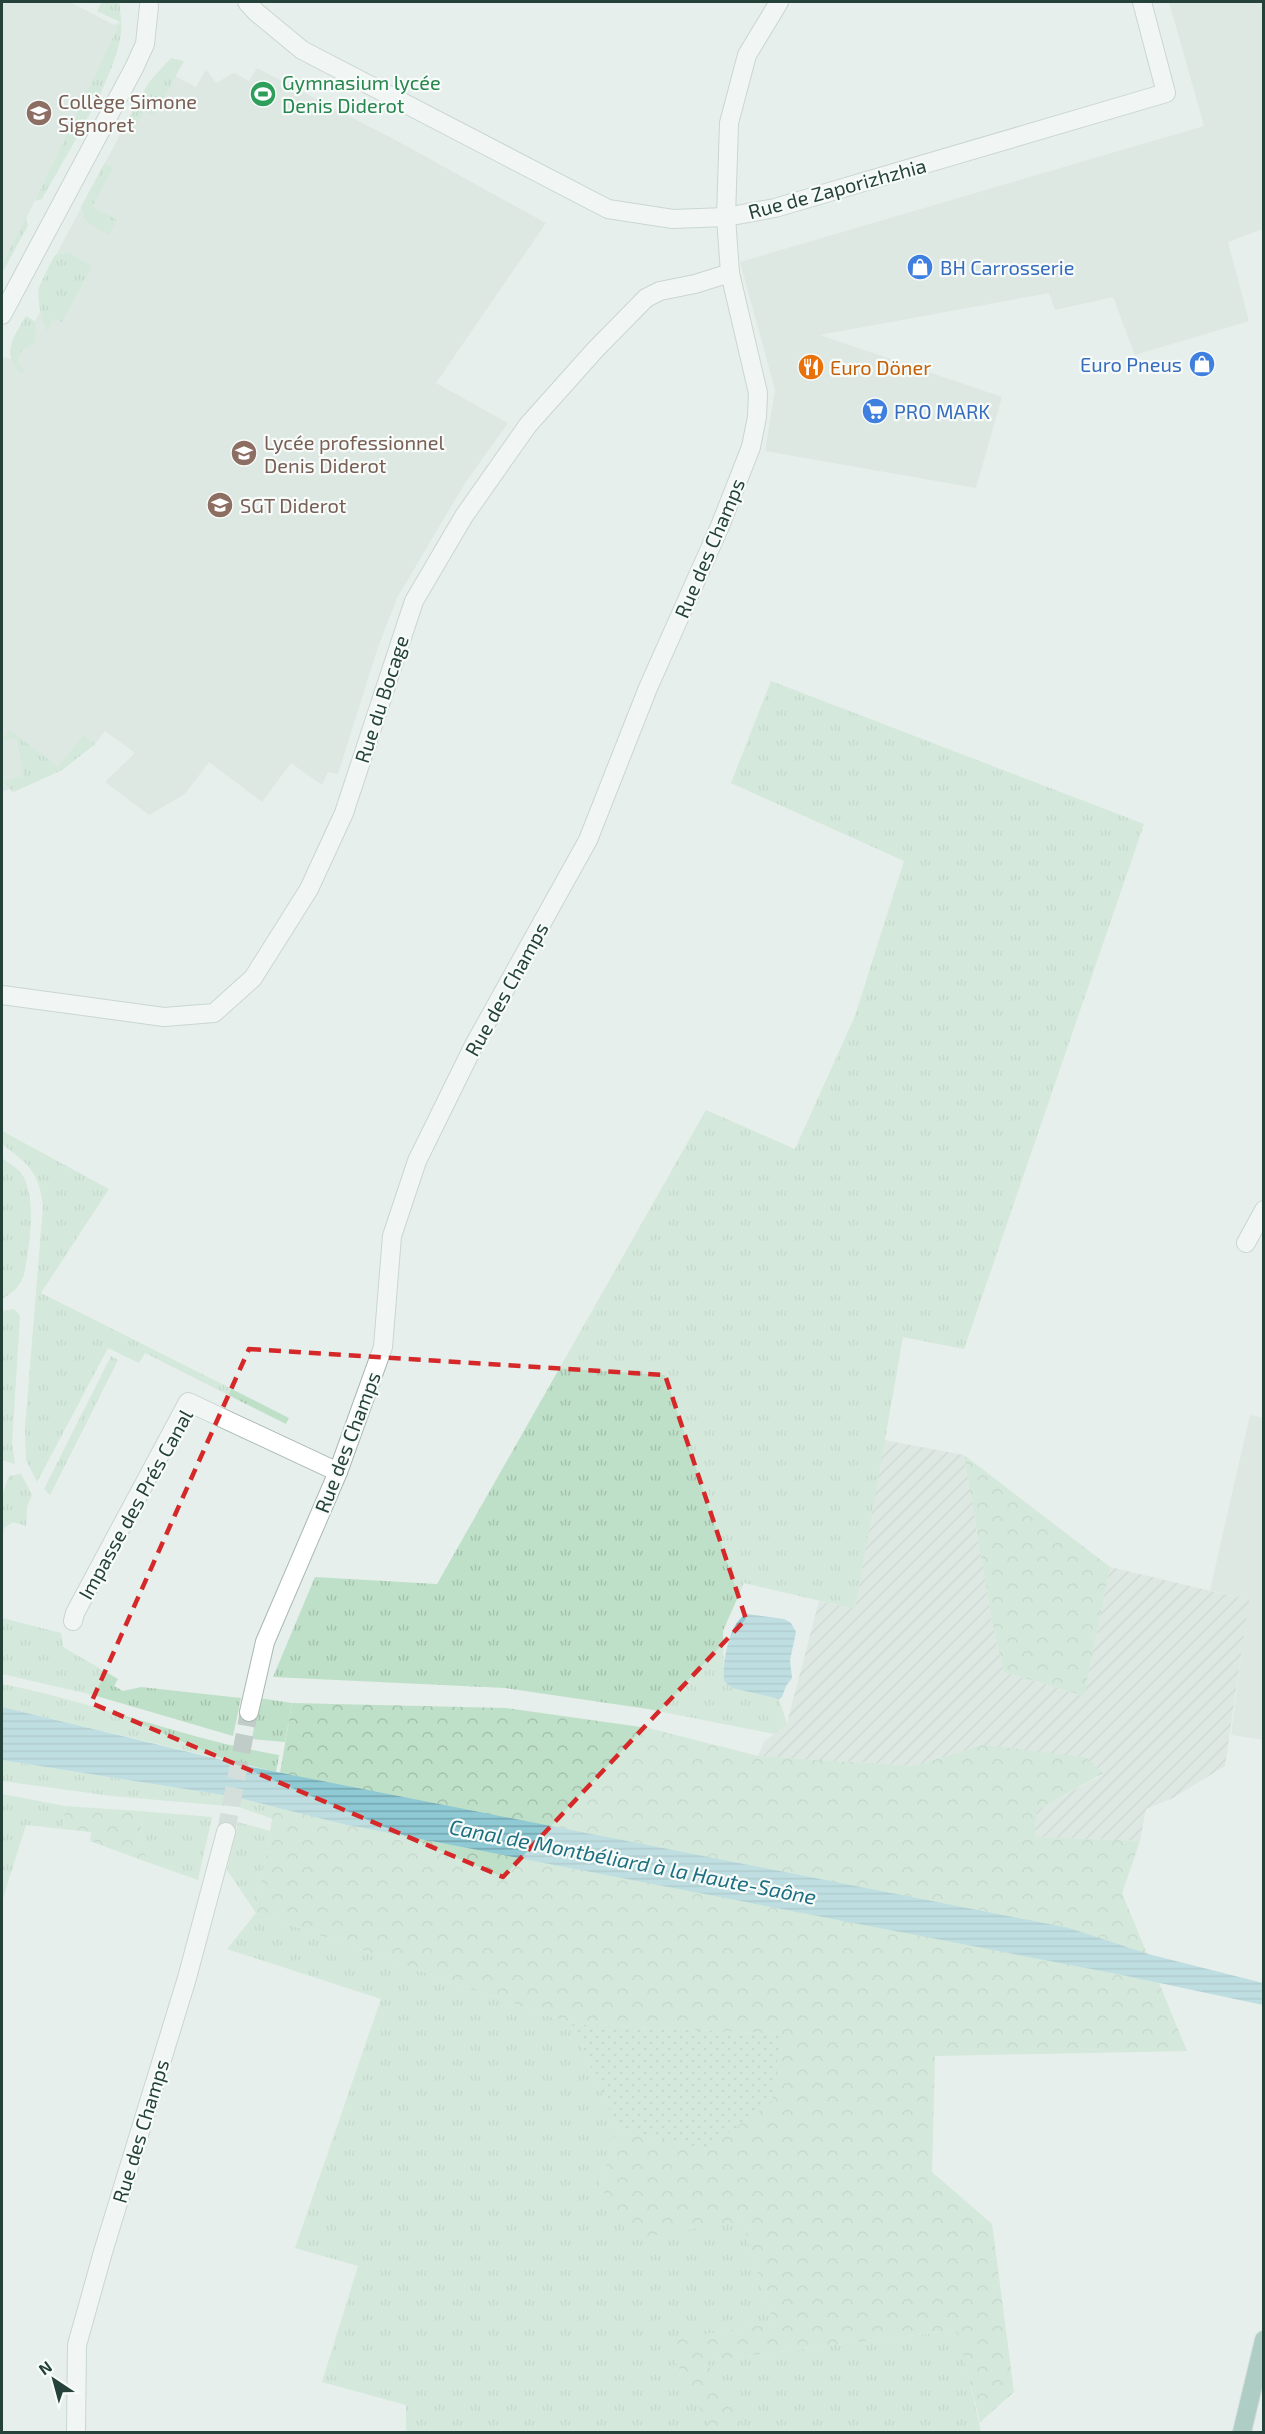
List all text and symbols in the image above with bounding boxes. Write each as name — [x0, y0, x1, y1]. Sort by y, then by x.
place label: Gymnasium lycée Denis Diderot — [282, 70, 441, 117]
sports icon: Gymnasium lycée Denis Diderot — [248, 79, 278, 109]
place label: Collège Simone Signoret — [58, 89, 197, 136]
school or university icon: Collège Simone Signoret — [24, 98, 54, 128]
street label: Rue de Zaporizhzhia — [745, 153, 929, 223]
shop icon: BH Carrosserie — [905, 252, 935, 282]
place label: BH Carrosserie — [940, 255, 1075, 279]
shop icon: Euro Pneus — [1187, 349, 1217, 379]
restaurant icon: Euro Döner — [796, 352, 826, 382]
place label: Euro Pneus — [1080, 352, 1182, 376]
place label: Euro Döner — [830, 355, 931, 379]
supermarket icon: PRO MARK — [860, 396, 890, 426]
place label: PRO MARK — [894, 399, 990, 423]
place label: Lycée professionnel Denis Diderot — [264, 430, 444, 477]
school or university icon: Lycée professionnel Denis Diderot — [229, 438, 259, 468]
street label: Rue des Champs — [669, 475, 749, 621]
school or university icon: SGT Diderot — [205, 490, 235, 520]
place label: SGT Diderot — [240, 493, 347, 517]
street label: Rue du Bocage — [349, 632, 413, 766]
street label: Rue des Champs — [459, 918, 553, 1060]
street label: Rue des Champs — [309, 1368, 385, 1516]
street label: Impasse des Prés Canal — [73, 1405, 197, 1603]
water label: Canal de Montbéliard à la Haute-Saône — [447, 1813, 819, 1909]
street label: Rue des Champs — [107, 2056, 173, 2206]
north arrow — [24, 2350, 84, 2410]
text: N — [35, 2356, 55, 2379]

